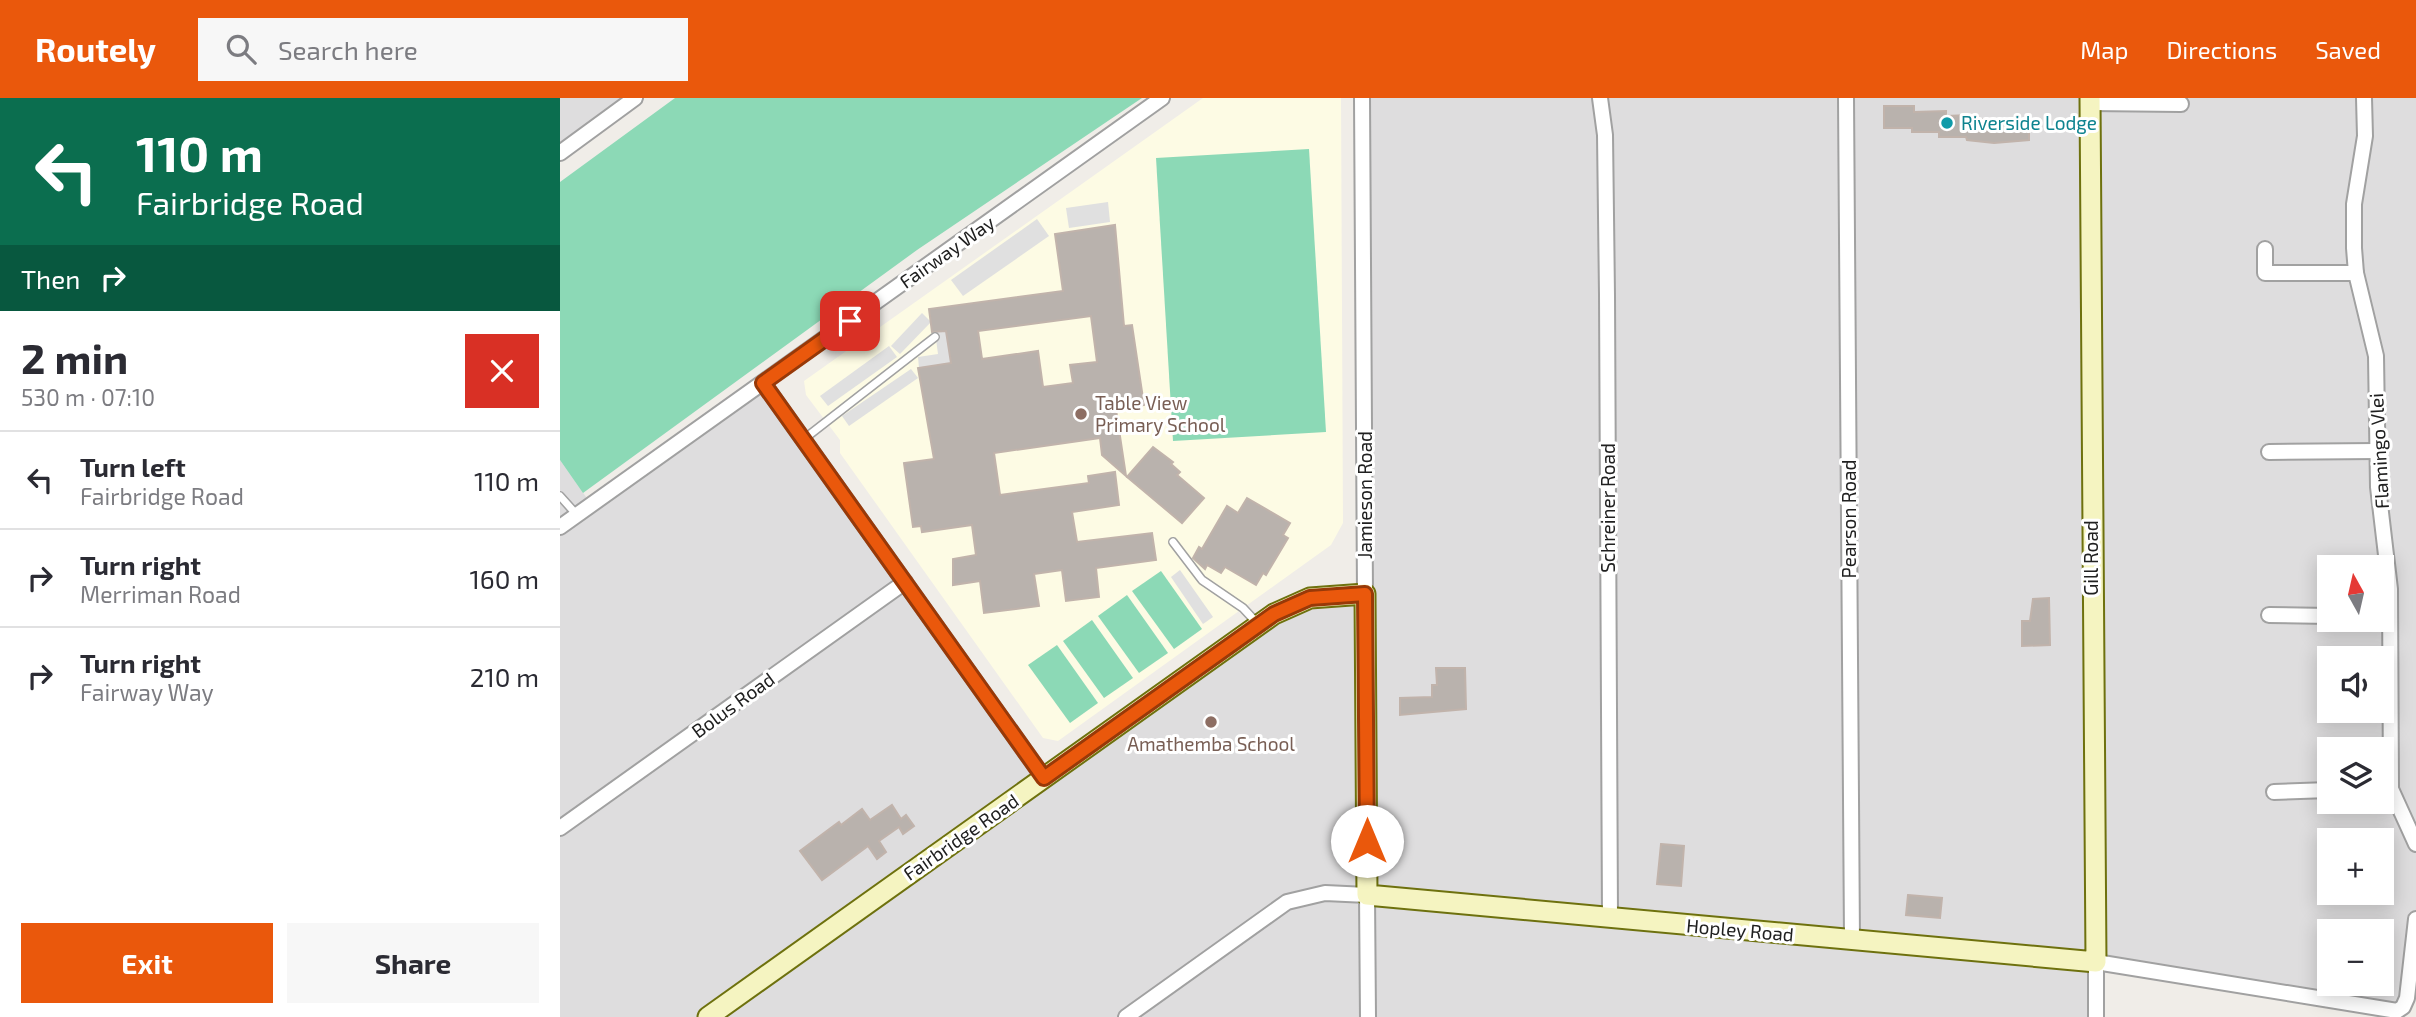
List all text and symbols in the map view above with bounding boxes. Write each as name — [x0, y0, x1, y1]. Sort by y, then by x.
search box — [198, 18, 688, 81]
text: Routely — [35, 29, 156, 69]
icon: search — [222, 30, 260, 68]
text: Search here — [278, 34, 418, 65]
text: Map — [2080, 35, 2128, 64]
text: Directions — [2166, 35, 2277, 64]
text: Saved — [2315, 35, 2381, 64]
place label: Riverside Lodge — [1961, 111, 2097, 134]
marker: Riverside Lodge — [1939, 115, 1955, 131]
text: 110 m — [136, 123, 263, 182]
icon: left — [21, 126, 112, 217]
text: Fairbridge Road — [136, 183, 364, 221]
street label: Fairway Way — [895, 210, 999, 293]
icon: right — [94, 259, 132, 297]
text: Then — [21, 263, 80, 294]
pin — [820, 291, 880, 351]
icon: arrive — [831, 302, 869, 340]
text: 2 min — [21, 332, 128, 382]
button: close — [465, 334, 539, 408]
text: 530 m · 07:10 — [21, 383, 155, 411]
place label: Table View Primary School — [1095, 391, 1226, 436]
street label: Flamingo Vlei — [2364, 393, 2393, 510]
marker: Table View Primary School — [1073, 406, 1089, 422]
street label: Jamieson Road — [1353, 431, 1376, 559]
street label: Schreiner Road — [1596, 443, 1619, 573]
text: Turn left — [80, 451, 186, 482]
street label: Pearson Road — [1837, 460, 1860, 578]
icon: left — [21, 461, 59, 499]
text: 110 m — [474, 465, 539, 496]
text: Fairbridge Road — [80, 482, 244, 510]
street label: Gill Road — [2079, 520, 2102, 596]
text: Turn right — [80, 549, 201, 580]
north arrow — [2317, 555, 2394, 632]
map controls — [2317, 555, 2394, 996]
icon: right — [21, 559, 59, 597]
text: 160 m — [470, 563, 539, 594]
text: Merriman Road — [80, 580, 241, 608]
button: sound — [2317, 646, 2394, 723]
text: Turn right — [80, 647, 201, 678]
icon: right — [21, 657, 59, 695]
text: 210 m — [470, 661, 539, 692]
street label: Bolus Road — [687, 667, 779, 742]
text: Fairway Way — [80, 678, 214, 706]
marker: Amathemba School — [1203, 714, 1219, 730]
place label: Amathemba School — [1127, 732, 1295, 755]
button: layers — [2317, 737, 2394, 814]
street label: Fairbridge Road — [899, 788, 1023, 885]
position arrow — [1330, 804, 1404, 878]
button: + — [2317, 828, 2394, 905]
street label: Hopley Road — [1685, 913, 1795, 946]
button: − — [2317, 919, 2394, 996]
button: Exit — [21, 923, 273, 1003]
button: Share — [287, 923, 539, 1003]

